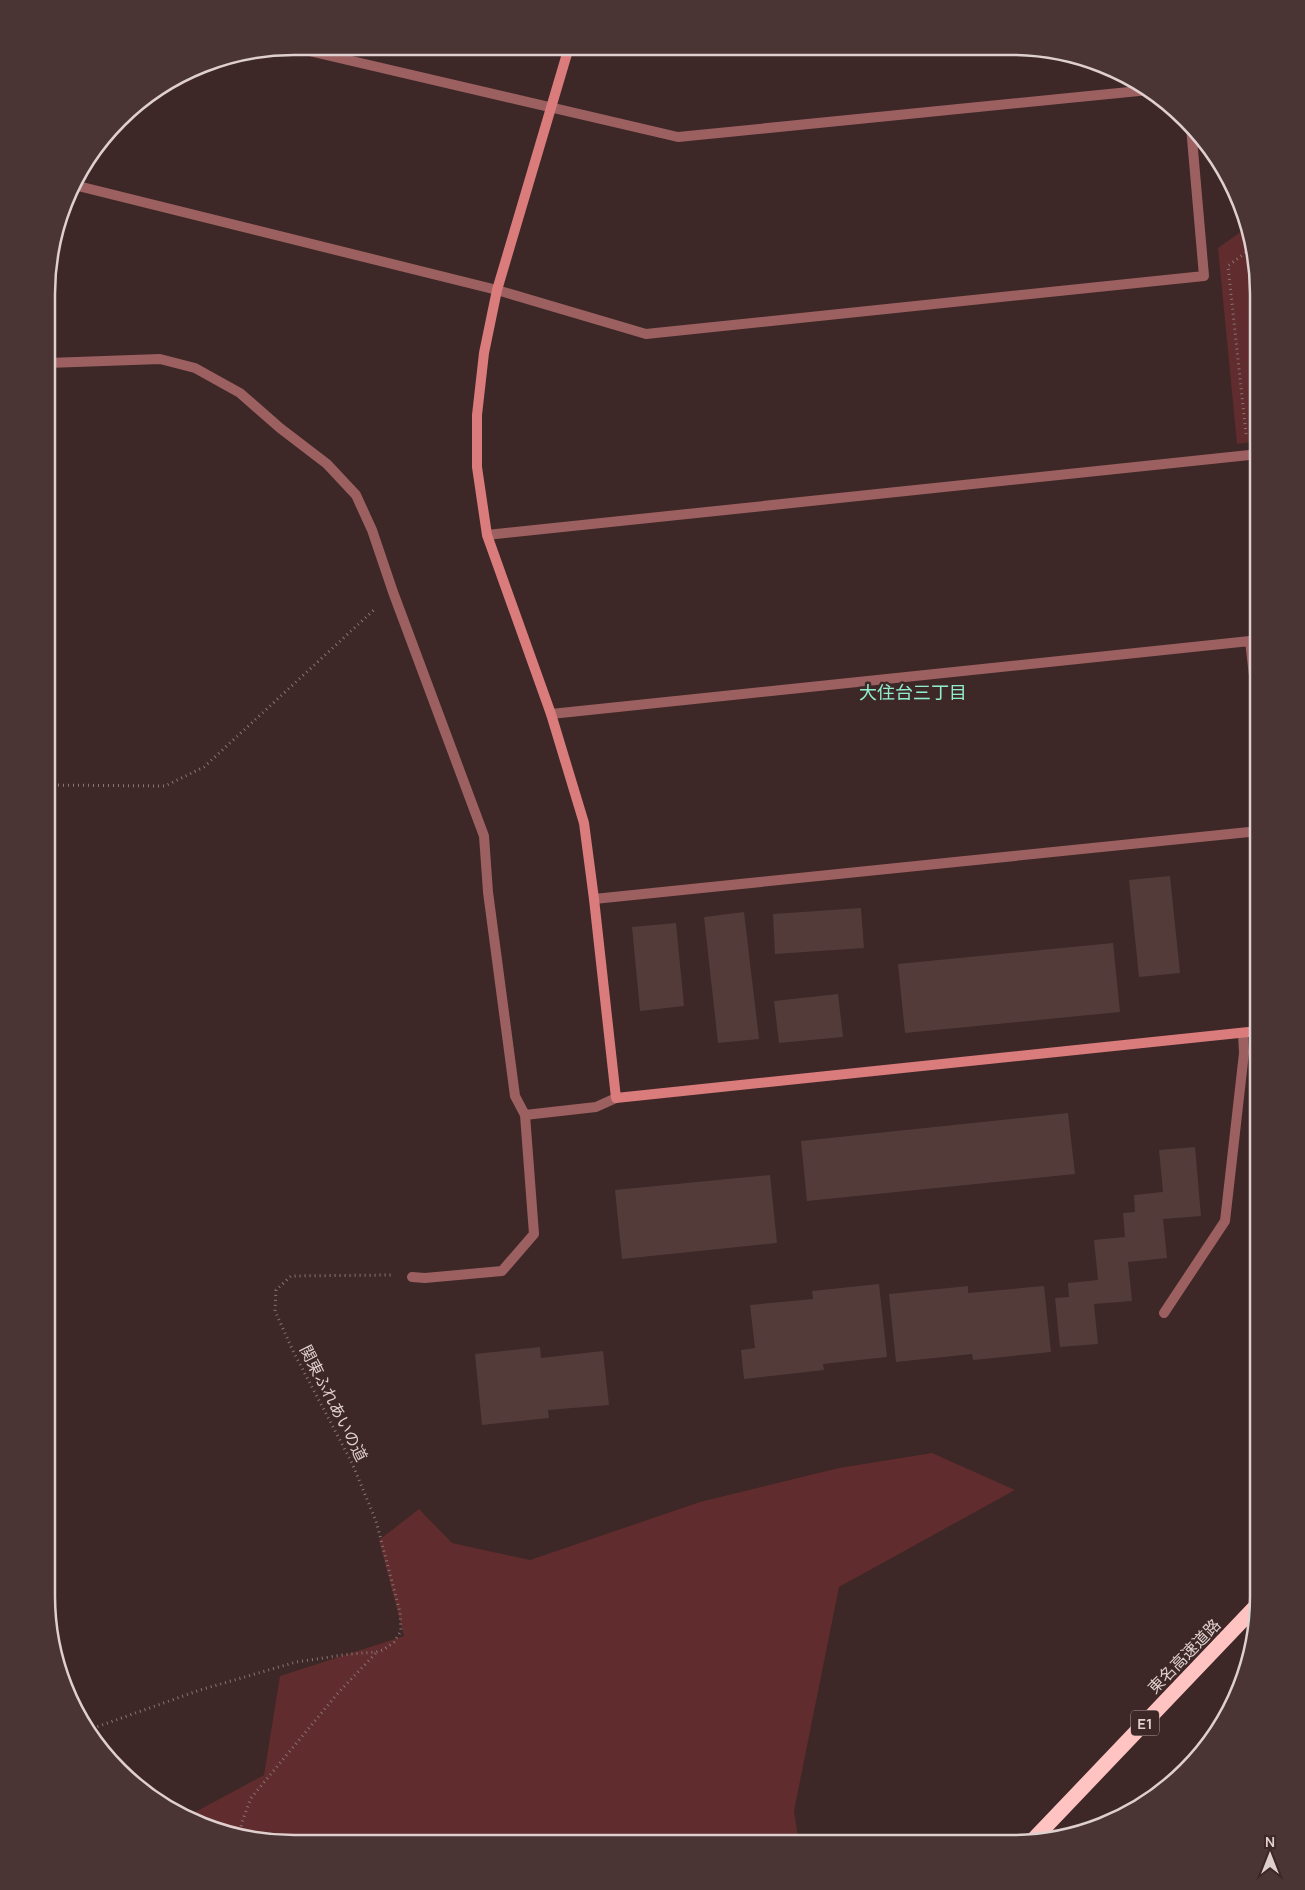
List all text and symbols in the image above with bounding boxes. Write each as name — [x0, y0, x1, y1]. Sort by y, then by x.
district label: 大住台三丁目 — [859, 680, 967, 704]
street label: 関東ふれあいの道 — [295, 1341, 373, 1465]
street label: 東名高速道路 — [1143, 1614, 1225, 1698]
road number: E1 — [1131, 1710, 1159, 1736]
north arrow — [1245, 1830, 1295, 1880]
text: N — [1265, 1832, 1275, 1851]

